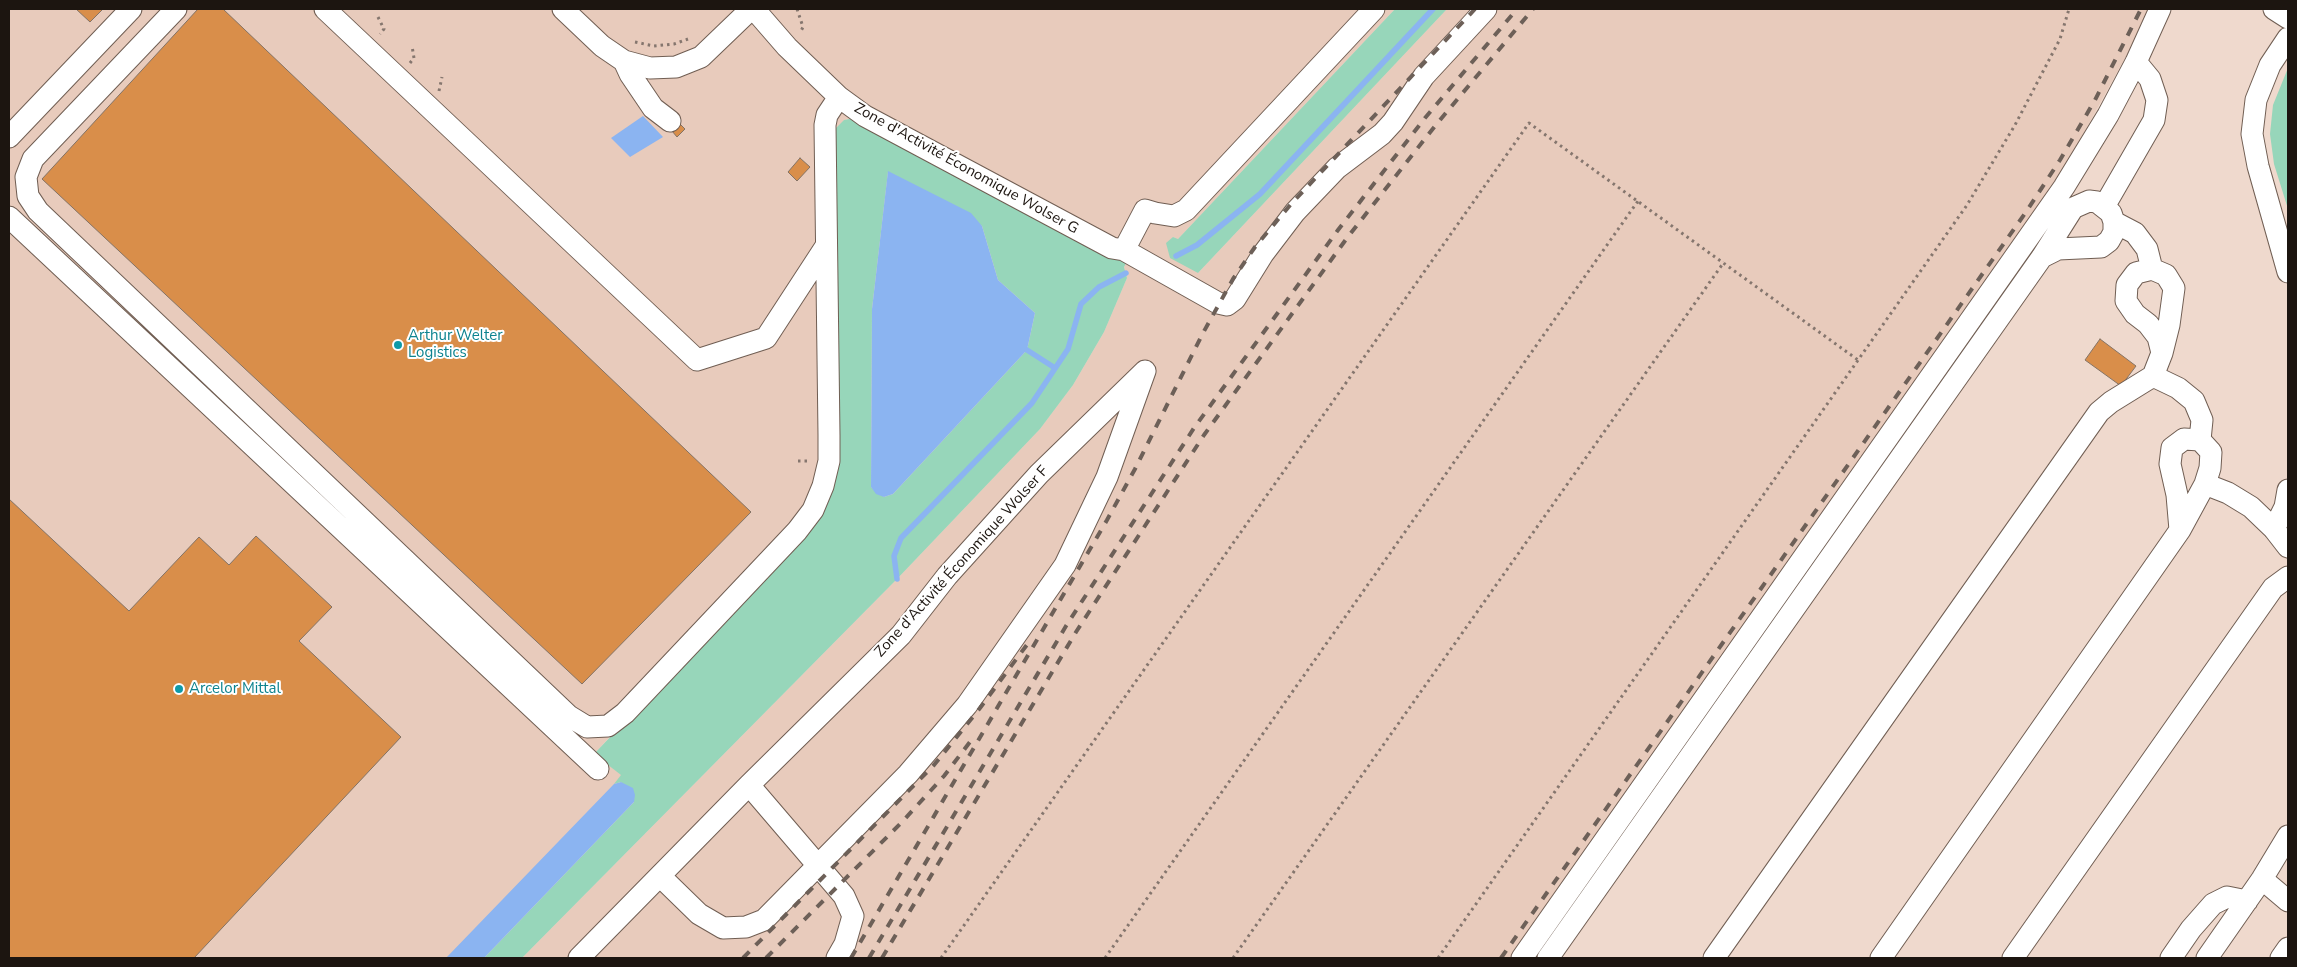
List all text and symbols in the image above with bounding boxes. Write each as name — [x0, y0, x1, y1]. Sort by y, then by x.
street label: Zone d'Activité Économique Wolser G — [851, 100, 1081, 238]
place label: Arthur Welter Logistics — [408, 327, 503, 362]
marker: Arthur Welter Logistics — [392, 339, 404, 351]
street label: Zone d'Activité Économique Wolser F — [871, 463, 1053, 661]
place label: Arcelor Mittal — [189, 680, 281, 698]
marker: Arcelor Mittal — [173, 683, 185, 695]

